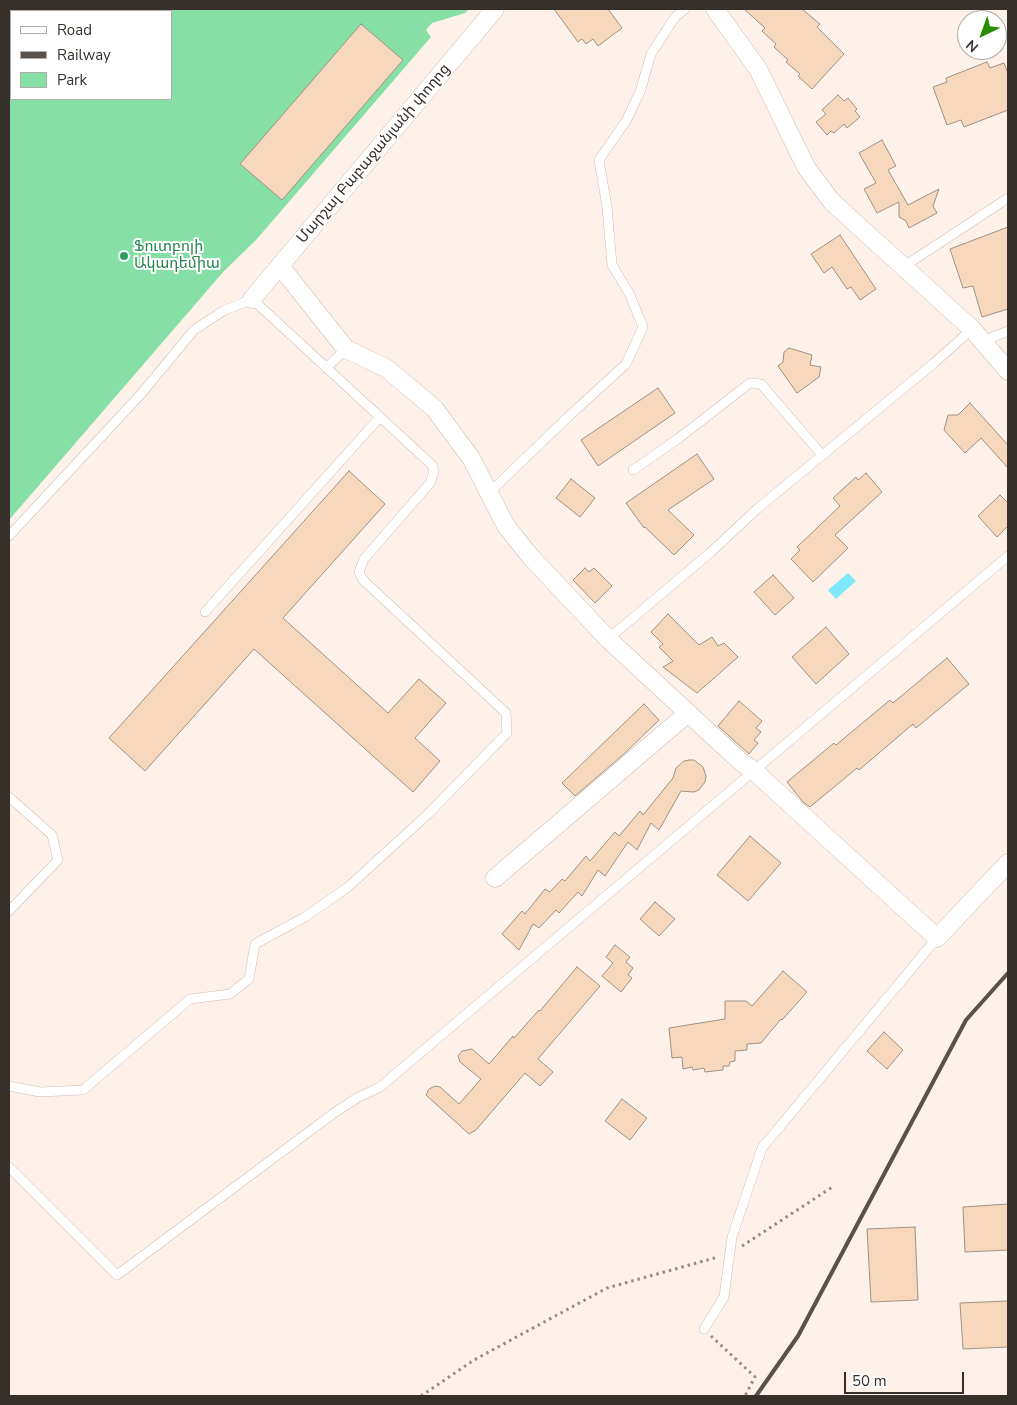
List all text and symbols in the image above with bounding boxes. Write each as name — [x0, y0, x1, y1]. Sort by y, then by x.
legend — [10, 10, 172, 100]
north arrow — [957, 10, 1007, 60]
text: Road — [57, 20, 92, 40]
text: N — [962, 35, 983, 56]
text: Railway — [57, 45, 111, 65]
street label: Մարշալ Բաբաջանյանի փողոց — [294, 61, 454, 247]
text: Park — [57, 70, 87, 90]
place label: Ֆուտբոլի Ակադեմիա — [134, 238, 220, 273]
marker: Ֆուտբոլի Ակադեմիա — [118, 250, 130, 262]
scale bar — [847, 1362, 967, 1394]
text: 50 m — [852, 1371, 887, 1391]

